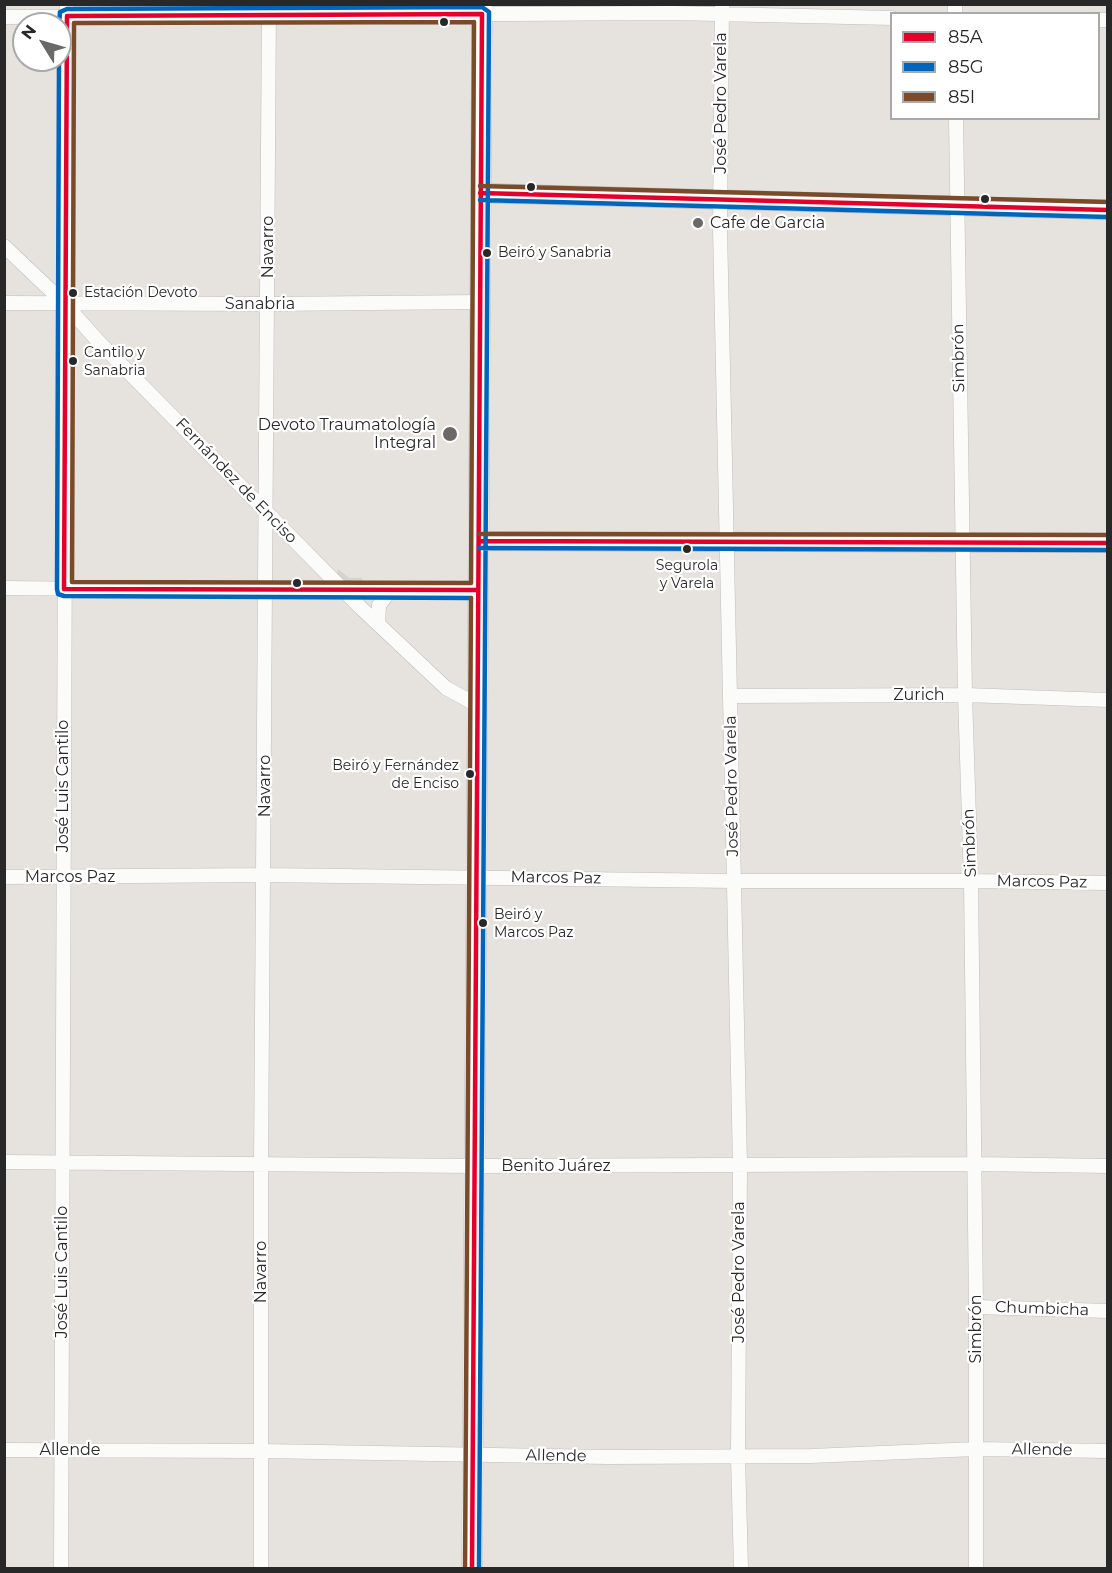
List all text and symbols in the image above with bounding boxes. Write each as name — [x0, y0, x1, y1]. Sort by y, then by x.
north arrow — [12, 12, 72, 72]
legend — [890, 12, 1100, 120]
unlabelled marker — [438, 16, 450, 28]
text: N — [17, 21, 40, 43]
text: 85A — [948, 26, 983, 48]
street label: José Pedro Varela — [711, 32, 731, 174]
text: 85G — [948, 56, 984, 78]
text: 85I — [948, 86, 975, 108]
unlabelled marker — [525, 181, 537, 193]
unlabelled marker — [979, 193, 991, 205]
place label: Cafe de Garcia — [710, 213, 825, 233]
street label: Navarro — [258, 216, 278, 278]
marker: Cafe de Garcia — [691, 216, 705, 230]
place label: Beiró y Sanabria — [498, 245, 612, 261]
marker: Beiró y Sanabria — [481, 247, 493, 259]
place label: Estación Devoto — [84, 285, 197, 301]
marker: Estación Devoto — [67, 287, 79, 299]
street label: Sanabria — [225, 294, 295, 314]
street label: Simbrón — [949, 323, 969, 393]
place label: Cantilo y Sanabria — [84, 345, 146, 378]
marker: Cantilo y Sanabria — [67, 355, 79, 367]
street label: Fernández de Enciso — [171, 414, 301, 548]
place label: Devoto Traumatología Integral — [258, 415, 436, 453]
marker: Devoto Traumatología Integral — [441, 425, 459, 443]
marker: Segurola y Varela — [681, 543, 693, 555]
place label: Segurola y Varela — [656, 558, 718, 590]
unlabelled marker — [291, 577, 303, 589]
street label: Zurich — [893, 685, 945, 705]
street label: José Pedro Varela — [721, 715, 743, 857]
street label: José Luis Cantilo — [53, 720, 73, 852]
street label: Navarro — [255, 755, 275, 817]
place label: Beiró y Fernández de Enciso — [332, 758, 459, 790]
marker: Beiró y Fernández de Enciso — [464, 768, 476, 780]
street label: Simbrón — [959, 808, 981, 878]
street label: Marcos Paz — [25, 867, 115, 887]
street label: Marcos Paz — [510, 868, 602, 888]
street label: Marcos Paz — [996, 872, 1088, 892]
place label: Beiró y Marcos Paz — [494, 907, 573, 940]
marker: Beiró y Marcos Paz — [477, 917, 489, 929]
street label: Benito Juárez — [501, 1156, 611, 1176]
street label: José Pedro Varela — [729, 1201, 749, 1343]
street label: José Luis Cantilo — [52, 1206, 72, 1338]
street label: Navarro — [251, 1241, 271, 1303]
street label: Simbrón — [966, 1294, 986, 1364]
street label: Chumbicha — [995, 1298, 1089, 1320]
street label: Allende — [39, 1440, 101, 1460]
street label: Allende — [1011, 1440, 1073, 1460]
street label: Allende — [525, 1446, 587, 1466]

